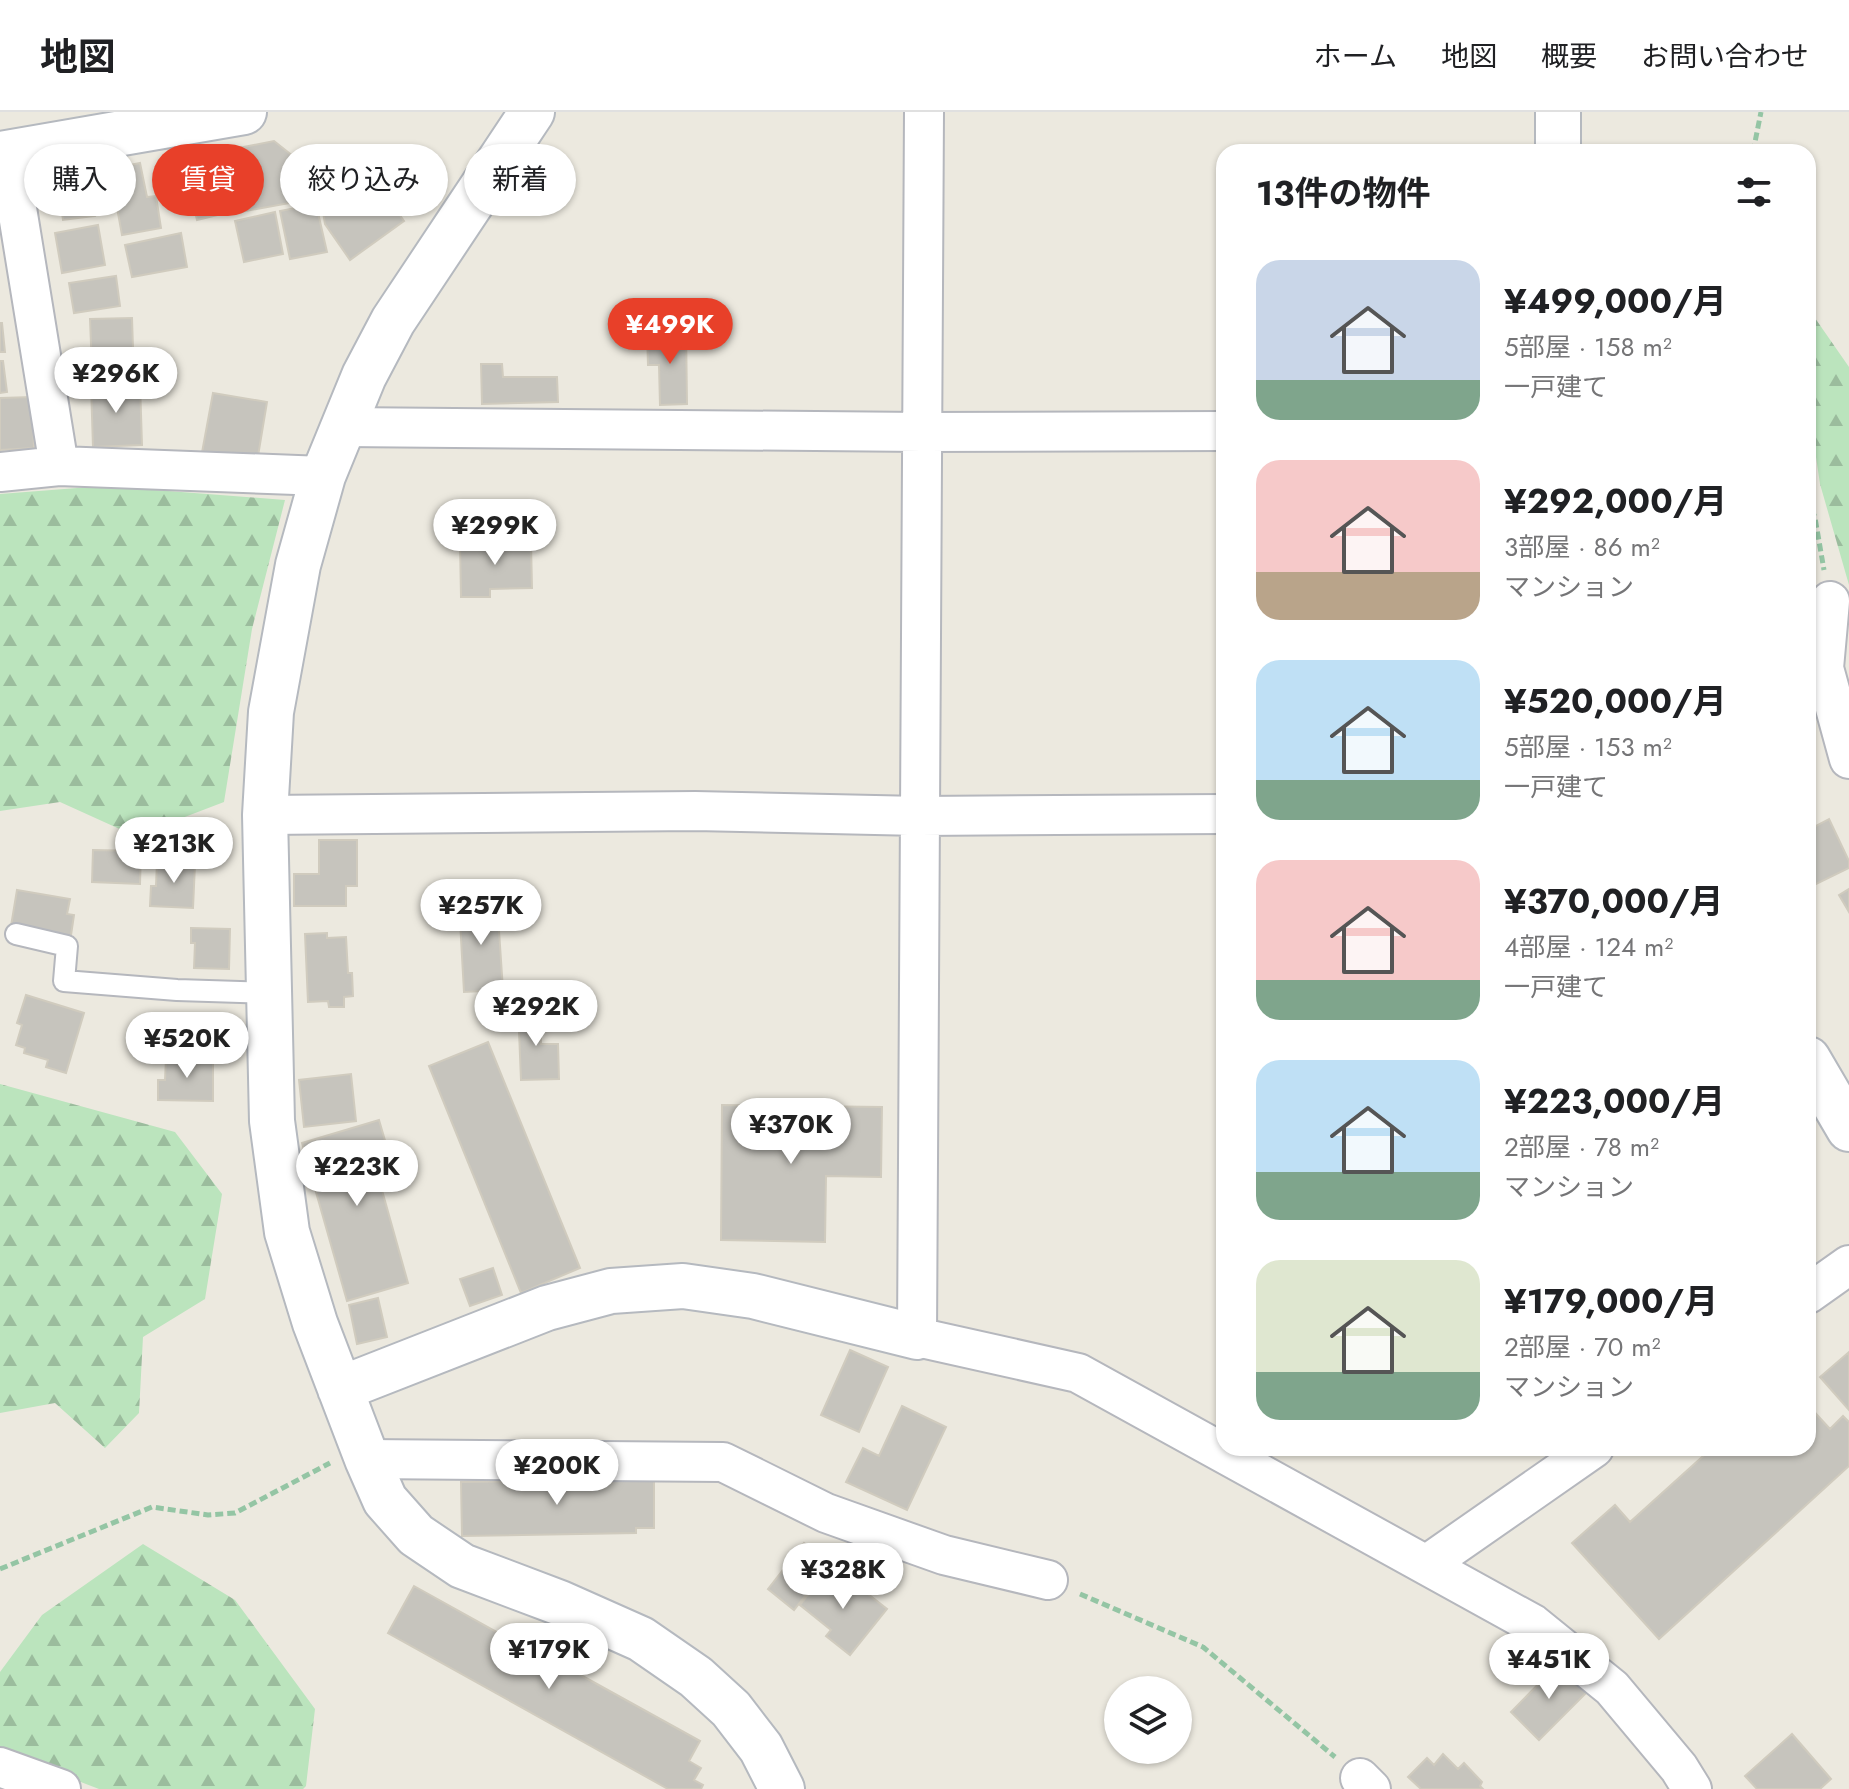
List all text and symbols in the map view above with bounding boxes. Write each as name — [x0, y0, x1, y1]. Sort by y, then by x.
text: 地図 — [40, 29, 116, 84]
text: ホーム — [1314, 36, 1397, 77]
text: 地図 — [1441, 36, 1497, 77]
text: 概要 — [1541, 36, 1597, 77]
text: お問い合わせ — [1641, 36, 1809, 77]
chip: 購入 — [24, 144, 136, 216]
chip: 賃貸 — [152, 144, 264, 216]
chip: 絞り込み — [280, 144, 448, 216]
chip: 新着 — [464, 144, 576, 216]
text: 13件の物件 — [1256, 169, 1430, 218]
icon: filters — [1732, 170, 1776, 214]
text: ¥499,000/月 — [1504, 277, 1727, 326]
icon: home — [1320, 292, 1416, 388]
pin: ¥499K — [614, 298, 726, 366]
text: ¥499K — [626, 305, 714, 343]
text: 5部屋 · 158 m² — [1504, 328, 1672, 366]
pin: ¥296K — [60, 347, 172, 415]
text: ¥296K — [72, 354, 160, 392]
text: 一戸建て — [1504, 368, 1608, 406]
text: ¥292,000/月 — [1504, 477, 1727, 526]
icon: home — [1320, 492, 1416, 588]
pin: ¥299K — [439, 499, 551, 567]
text: ¥299K — [451, 506, 539, 544]
text: 3部屋 · 86 m² — [1504, 528, 1660, 566]
text: マンション — [1504, 568, 1634, 606]
text: ¥520,000/月 — [1504, 677, 1727, 726]
icon: home — [1320, 692, 1416, 788]
text: 5部屋 · 153 m² — [1504, 728, 1672, 766]
text: 一戸建て — [1504, 768, 1608, 806]
pin: ¥213K — [118, 817, 230, 885]
text: ¥213K — [133, 824, 215, 862]
text: ¥370,000/月 — [1504, 877, 1724, 926]
pin: ¥257K — [425, 879, 537, 947]
text: ¥257K — [438, 886, 524, 924]
icon: home — [1320, 892, 1416, 988]
text: 4部屋 · 124 m² — [1504, 928, 1673, 966]
text: 一戸建て — [1504, 968, 1608, 1006]
pin: ¥292K — [480, 980, 592, 1048]
text: ¥292K — [492, 987, 580, 1025]
pin: ¥520K — [131, 1012, 243, 1080]
text: ¥520K — [144, 1019, 230, 1057]
text: ¥223,000/月 — [1504, 1077, 1725, 1126]
icon: home — [1320, 1092, 1416, 1188]
pin: ¥370K — [735, 1098, 847, 1166]
text: ¥370K — [749, 1105, 833, 1143]
text: 2部屋 · 78 m² — [1504, 1128, 1659, 1166]
pin: ¥223K — [301, 1140, 413, 1208]
text: ¥223K — [314, 1147, 400, 1185]
text: マンション — [1504, 1168, 1634, 1206]
text: ¥179,000/月 — [1504, 1277, 1718, 1326]
icon: home — [1320, 1292, 1416, 1388]
text: 2部屋 · 70 m² — [1504, 1328, 1661, 1366]
text: マンション — [1504, 1368, 1634, 1406]
pin: ¥200K — [501, 1439, 613, 1507]
text: ¥200K — [513, 1446, 601, 1484]
pin: ¥328K — [787, 1543, 899, 1611]
text: ¥328K — [800, 1550, 886, 1588]
pin: ¥179K — [493, 1623, 605, 1691]
text: ¥179K — [508, 1630, 590, 1668]
pin: ¥451K — [1493, 1633, 1605, 1701]
text: ¥451K — [1507, 1640, 1591, 1678]
map controls — [1104, 1676, 1192, 1764]
button: layers — [1104, 1676, 1192, 1764]

